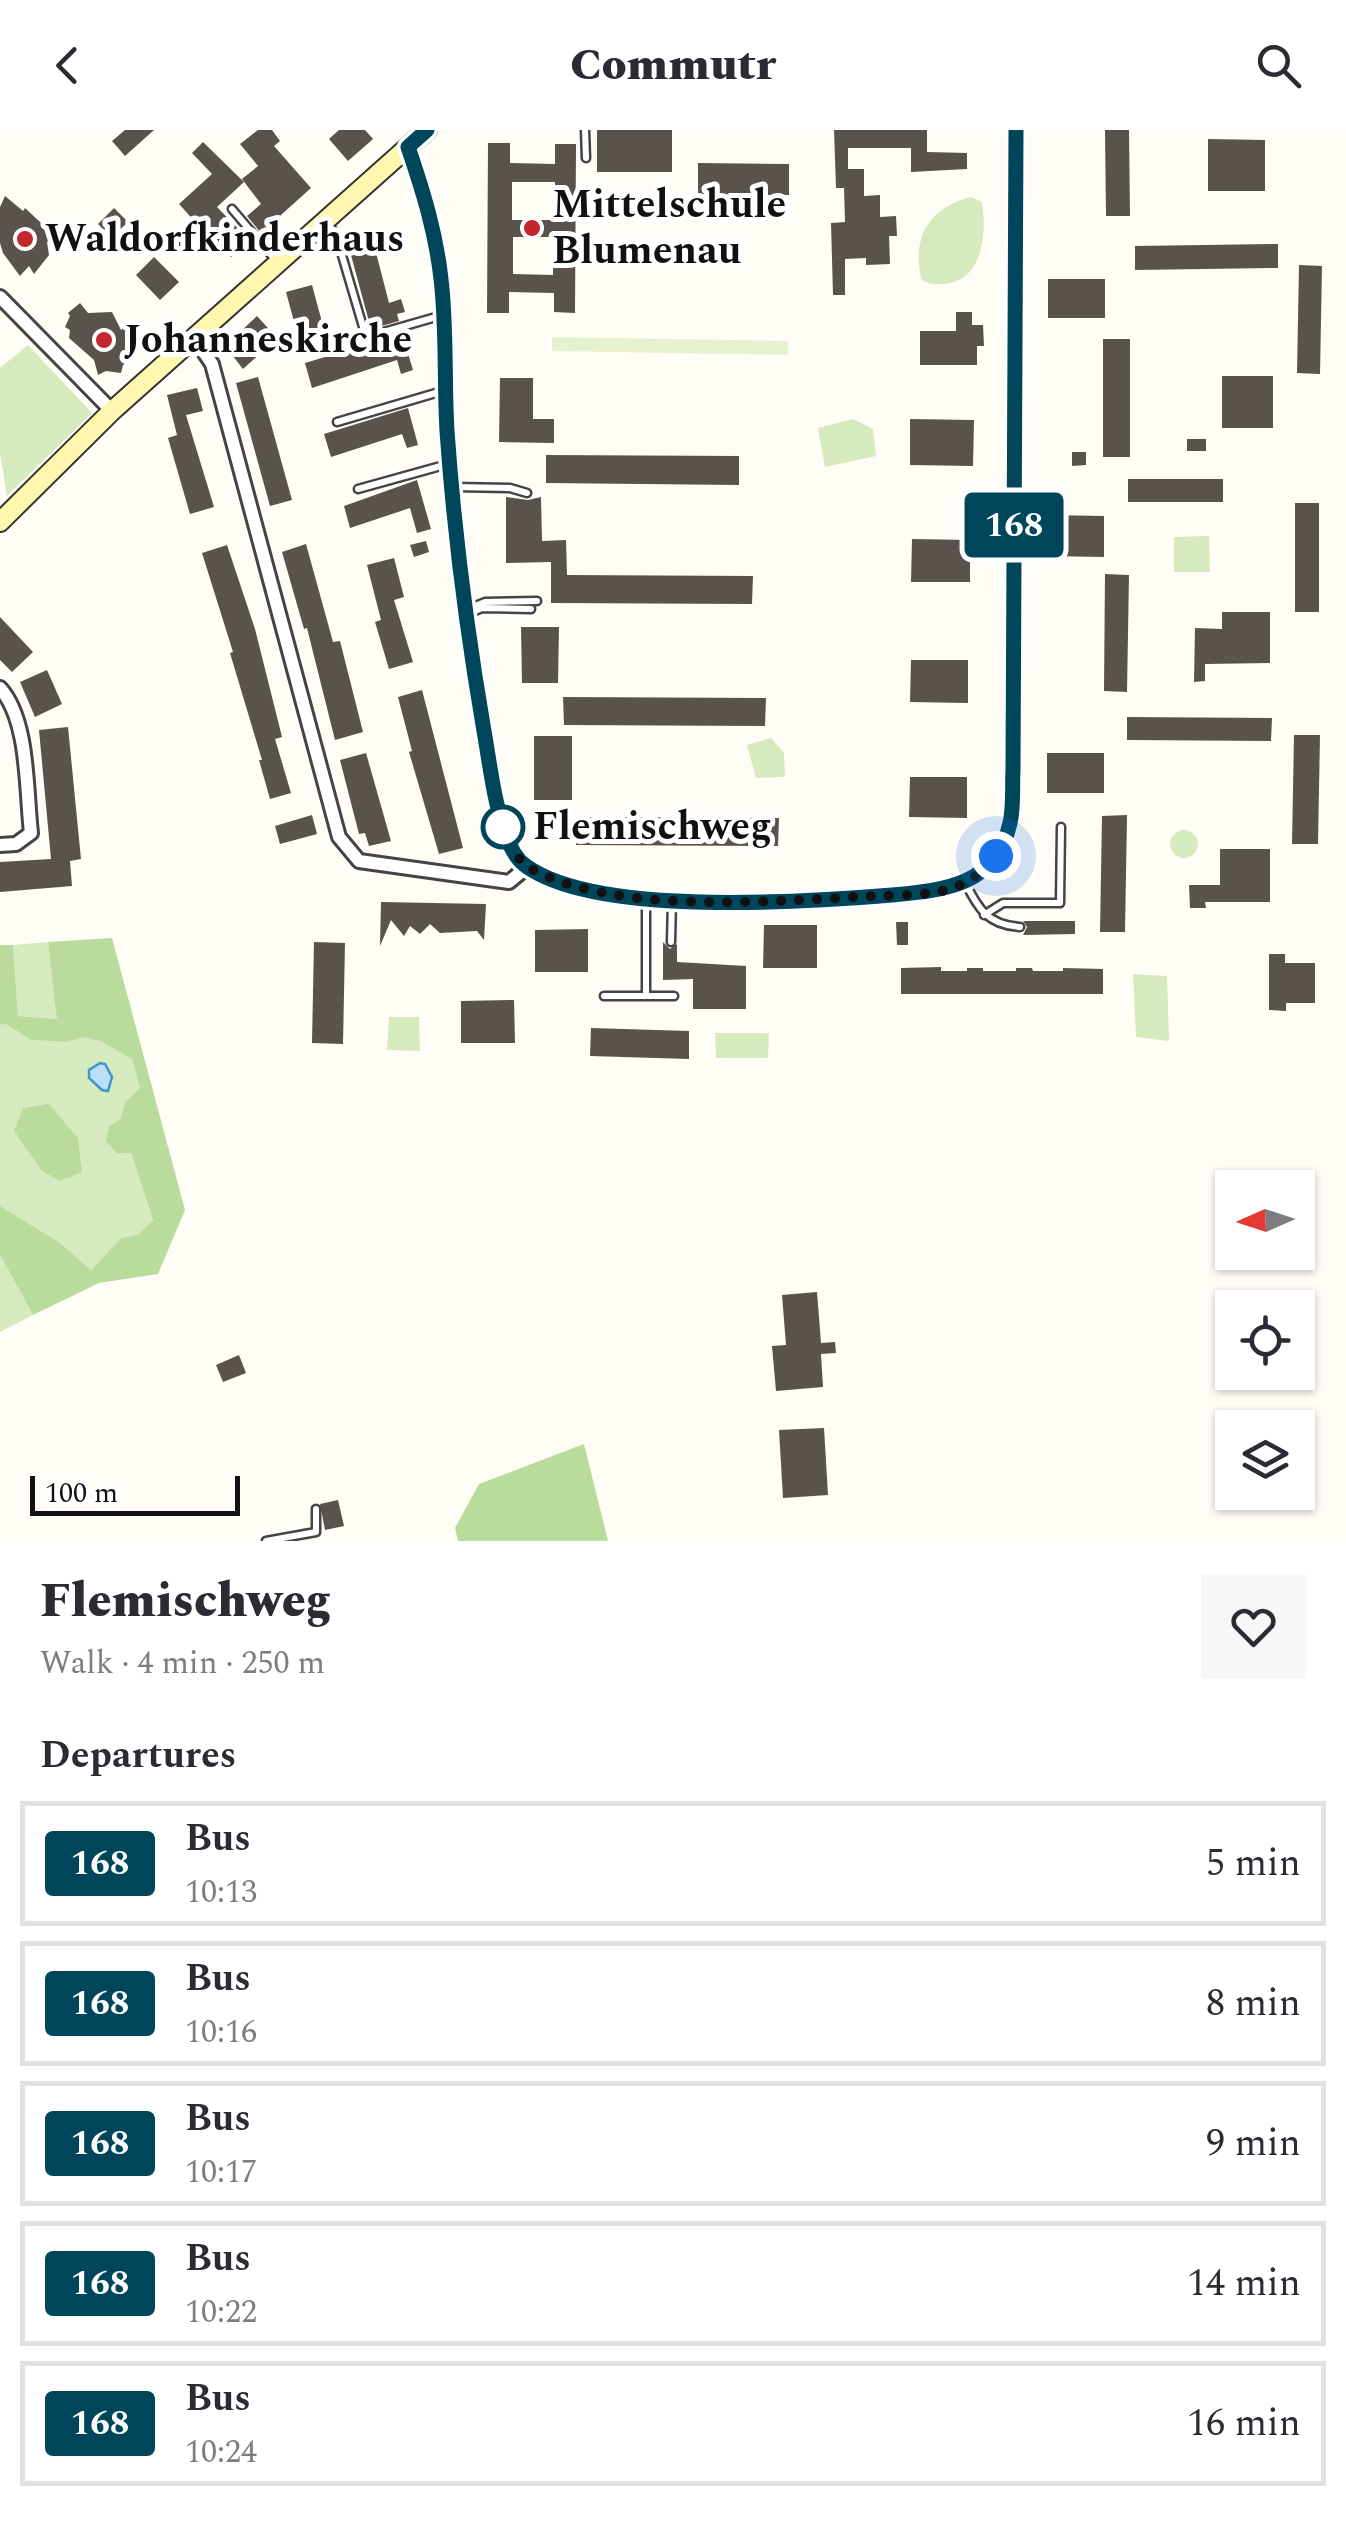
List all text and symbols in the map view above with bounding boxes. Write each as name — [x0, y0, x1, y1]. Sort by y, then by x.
text: Commutr — [570, 31, 776, 100]
icon: back — [40, 38, 95, 93]
icon: search — [1251, 38, 1306, 93]
place label: Mittelschule Blumenau — [552, 175, 786, 282]
place label: Waldorfkinderhaus — [45, 209, 404, 270]
marker: Mittelschule Blumenau — [521, 217, 543, 239]
marker: Waldorfkinderhaus — [14, 228, 36, 250]
place label: Johanneskirche — [124, 310, 412, 371]
marker: Johanneskirche — [93, 329, 115, 351]
line badge: 168 — [956, 492, 1072, 558]
text: 168 — [985, 499, 1043, 552]
place label: Flemischweg — [533, 797, 772, 858]
marker: Flemischweg — [482, 806, 524, 848]
your location — [971, 831, 1021, 881]
north arrow — [1215, 1170, 1315, 1270]
map controls — [1215, 1170, 1315, 1510]
button: locate — [1215, 1290, 1315, 1390]
button: layers — [1215, 1410, 1315, 1510]
scale bar — [30, 1471, 240, 1516]
text: 100 m — [45, 1472, 118, 1515]
text: Flemischweg — [40, 1565, 332, 1638]
button: heart — [1201, 1574, 1306, 1679]
text: Walk · 4 min · 250 m — [40, 1639, 325, 1688]
text: Departures — [40, 1727, 236, 1785]
text: Bus — [185, 1810, 251, 1868]
text: 5 min — [1206, 1835, 1301, 1893]
text: 168 — [71, 1837, 129, 1890]
text: 10:13 — [185, 1868, 257, 1917]
text: Bus — [185, 1950, 251, 2008]
text: 8 min — [1206, 1975, 1301, 2033]
text: 168 — [71, 1977, 129, 2030]
text: 10:16 — [185, 2008, 257, 2057]
text: Bus — [185, 2090, 251, 2148]
text: 9 min — [1206, 2115, 1301, 2173]
text: 168 — [71, 2117, 129, 2170]
text: 10:17 — [185, 2148, 257, 2197]
text: Bus — [185, 2230, 251, 2288]
text: 14 min — [1187, 2255, 1301, 2313]
text: 168 — [71, 2257, 129, 2310]
text: 10:22 — [185, 2288, 257, 2337]
text: Bus — [185, 2370, 251, 2428]
text: 16 min — [1187, 2395, 1301, 2453]
text: 168 — [71, 2397, 129, 2450]
text: 10:24 — [185, 2428, 257, 2477]

